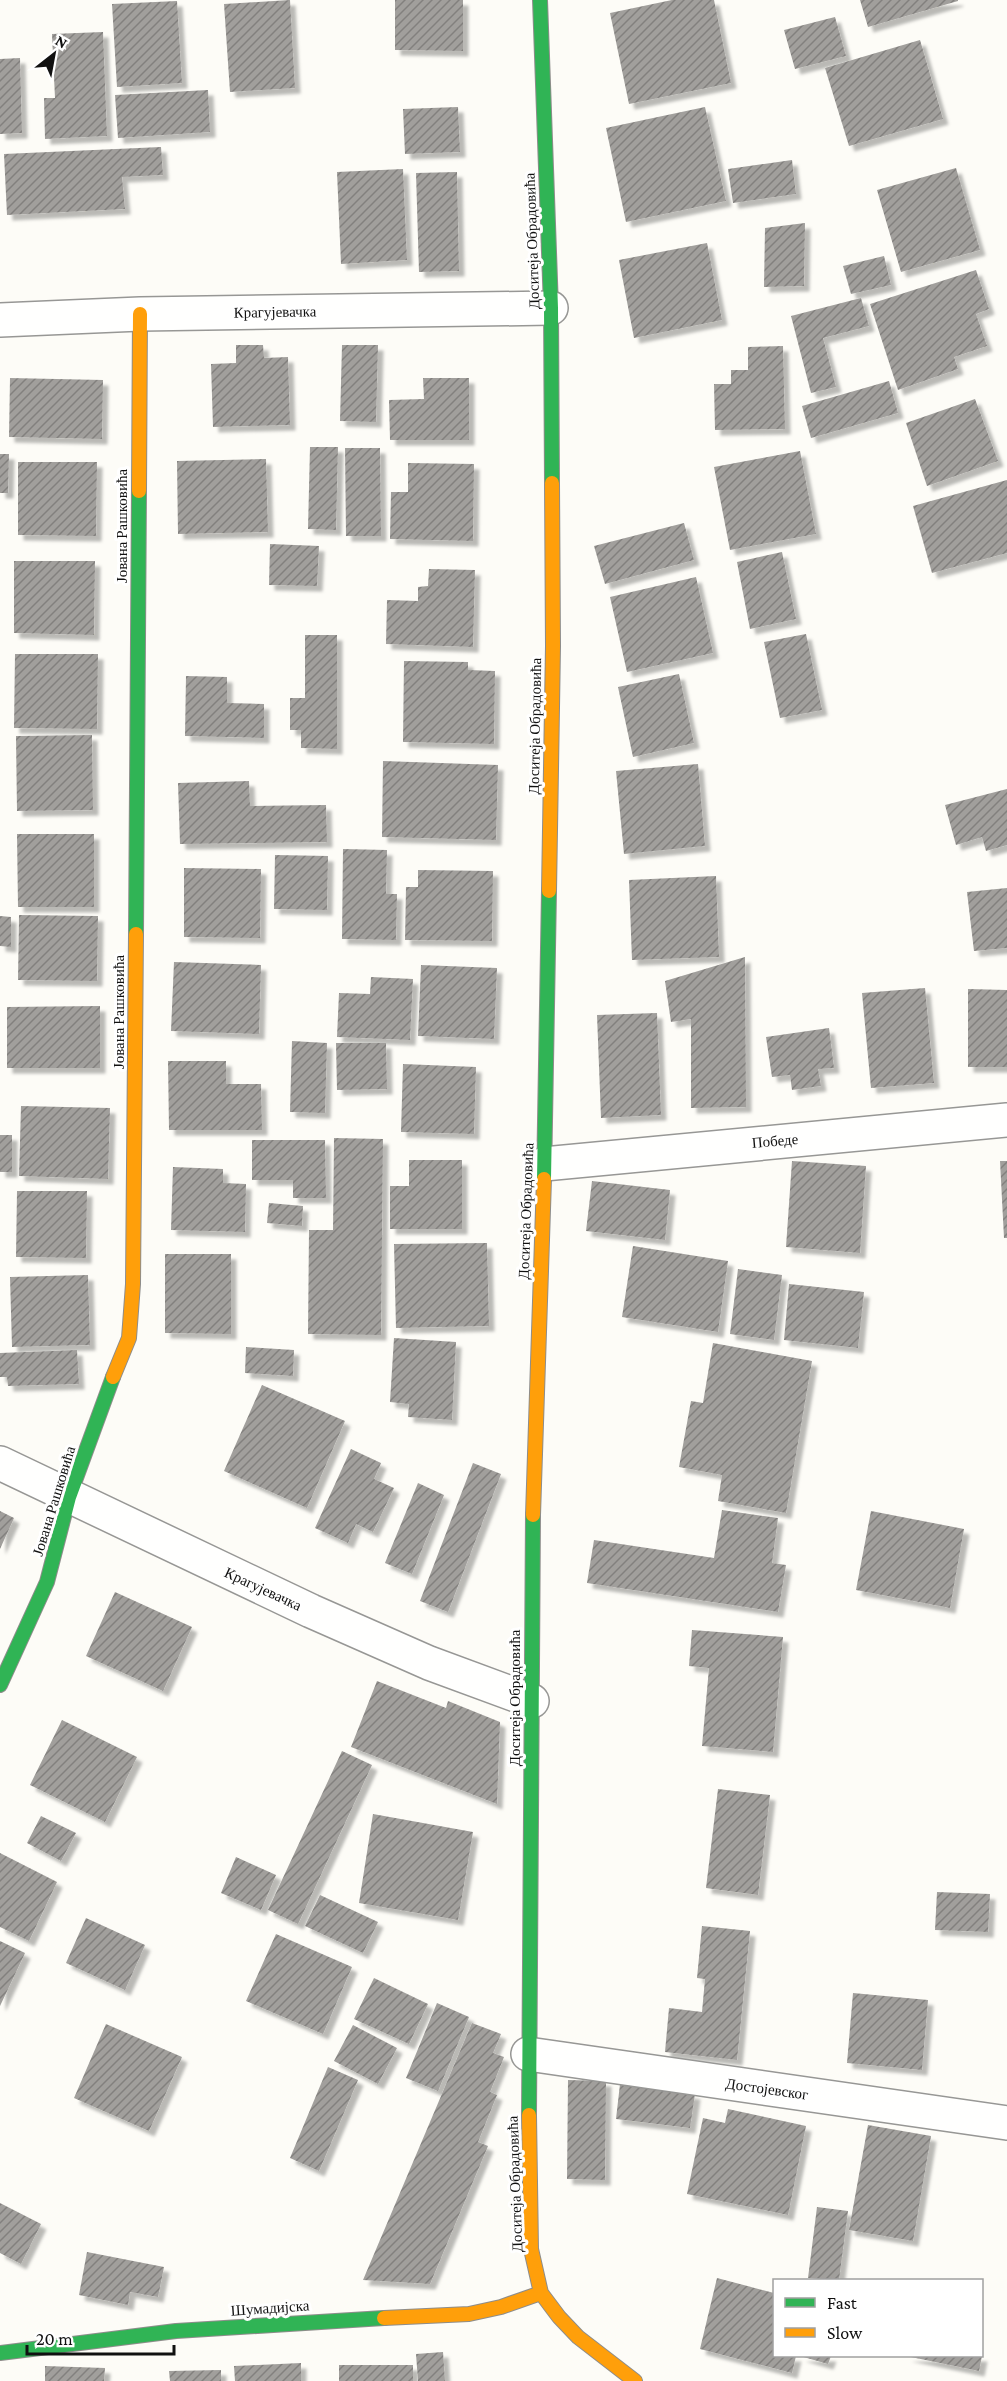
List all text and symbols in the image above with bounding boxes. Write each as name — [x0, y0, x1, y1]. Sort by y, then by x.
north arrow — [24, 24, 84, 84]
text: N — [52, 31, 71, 52]
street label: Доситеја Обрадовића — [522, 172, 542, 310]
street label: Крагујевачка — [233, 303, 317, 321]
street label: Јована Рашковића — [114, 469, 130, 583]
street label: Доситеја Обрадовића — [526, 657, 544, 794]
street label: Јована Рашковића — [111, 955, 127, 1069]
street label: Победе — [751, 1131, 799, 1151]
street label: Доситеја Обрадовића — [516, 1142, 536, 1280]
street label: Јована Рашковића — [30, 1444, 78, 1558]
street label: Крагујевачка — [222, 1564, 304, 1614]
street label: Доситеја Обрадовића — [507, 1629, 523, 1766]
street label: Достојевског — [725, 2075, 809, 2103]
street label: Доситеја Обрадовића — [505, 2115, 525, 2253]
legend — [773, 2279, 983, 2357]
text: Fast — [827, 2293, 858, 2313]
street label: Шумадијска — [230, 2297, 310, 2319]
scale bar — [27, 2318, 174, 2356]
text: Slow — [827, 2323, 863, 2343]
text: 20 m — [36, 2329, 73, 2349]

